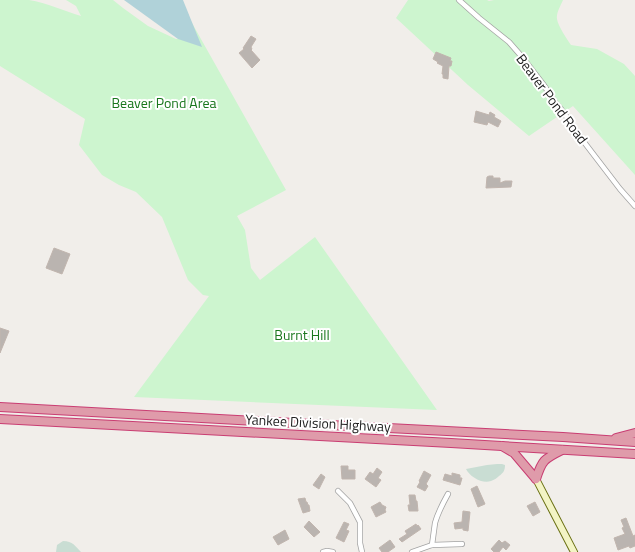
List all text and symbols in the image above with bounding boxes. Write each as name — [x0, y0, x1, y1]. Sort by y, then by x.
street label: Beaver Pond Road — [511, 49, 593, 148]
park label: Beaver Pond Area — [111, 92, 217, 113]
park label: Burnt Hill — [274, 324, 330, 345]
street label: Yankee Division Highway — [245, 408, 392, 437]

